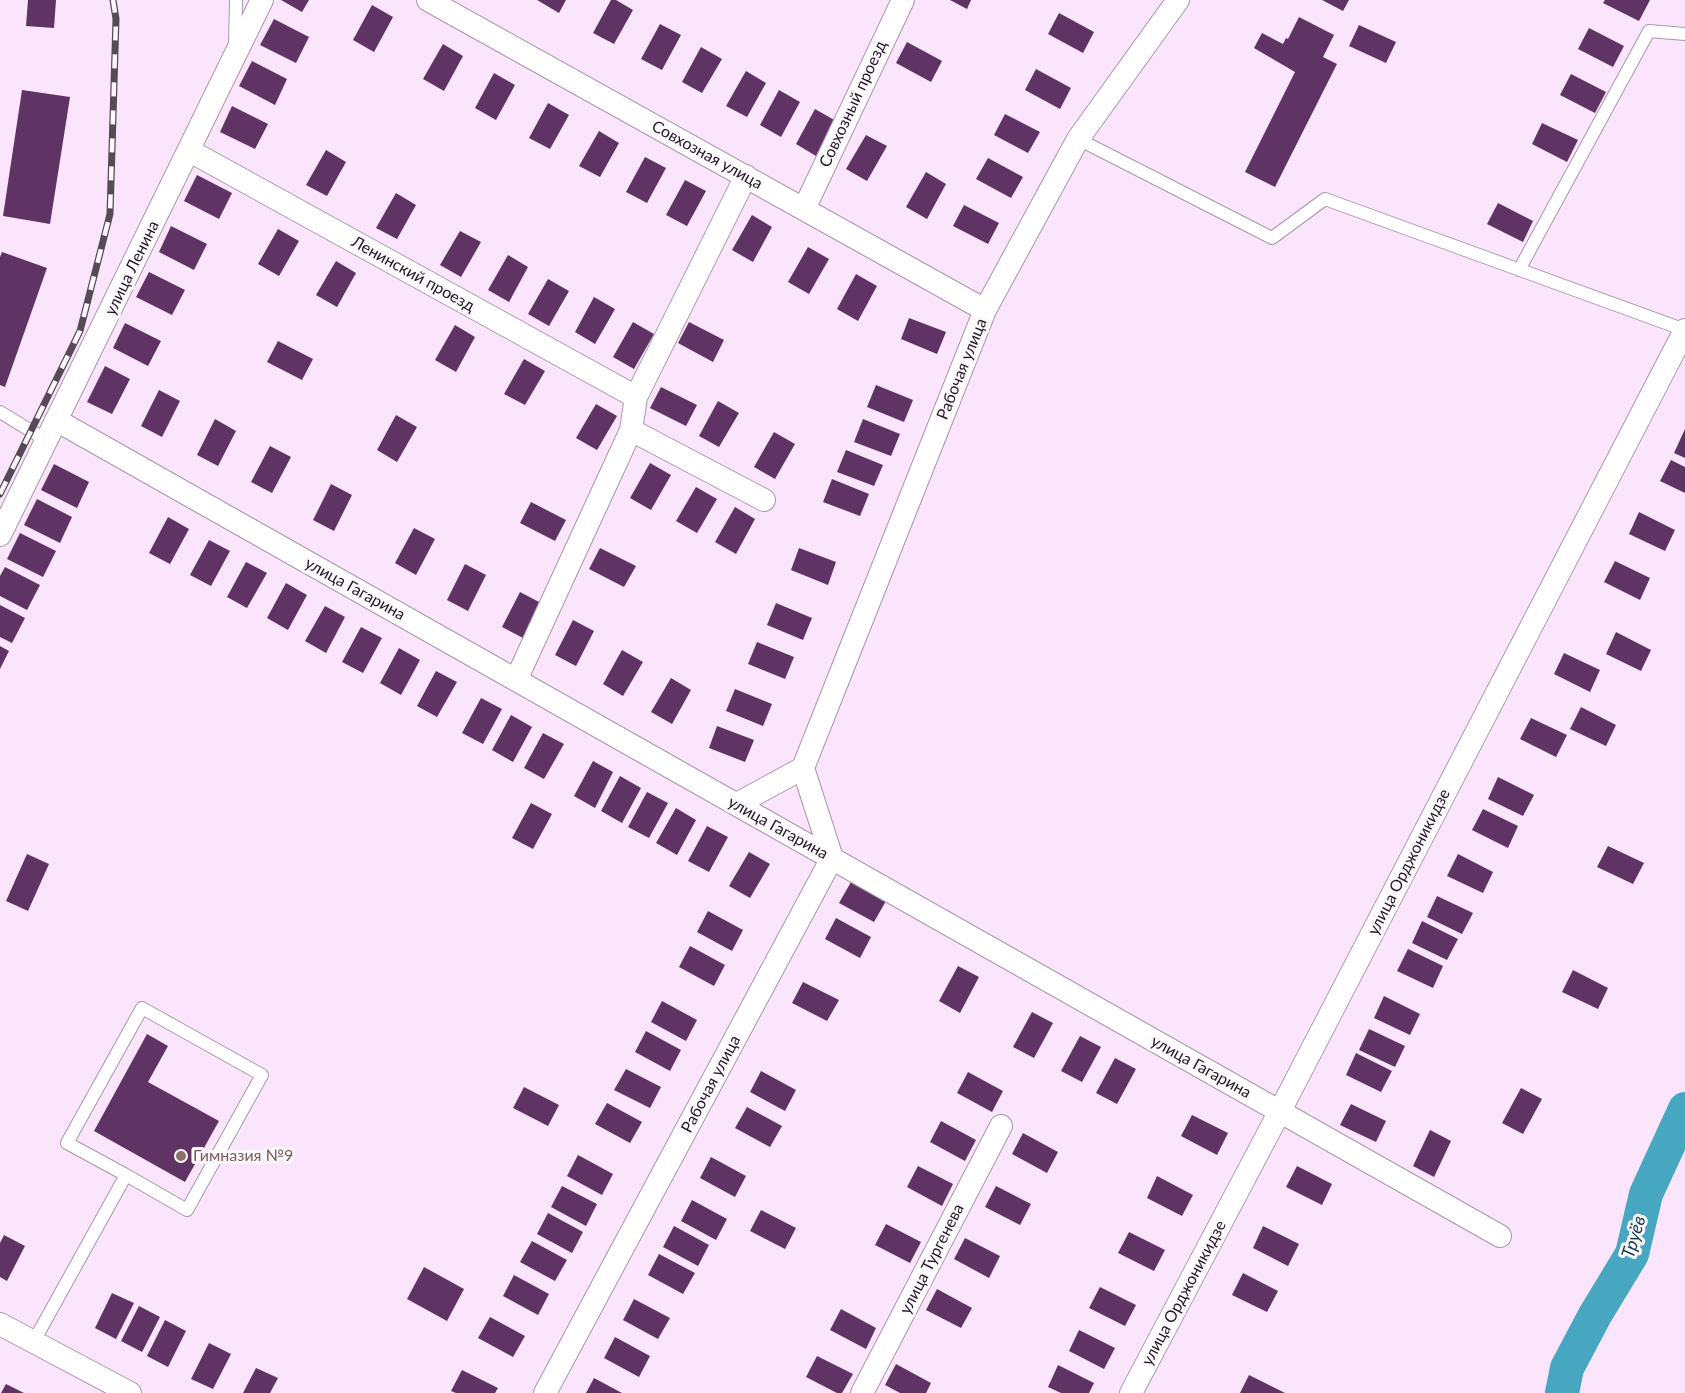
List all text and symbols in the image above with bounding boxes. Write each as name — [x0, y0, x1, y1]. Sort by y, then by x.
street label: Совхозный проезд — [815, 38, 891, 170]
street label: Совхозная улица — [648, 117, 766, 193]
street label: улица Ленина — [101, 218, 163, 318]
street label: Ленинский проезд — [348, 232, 478, 316]
street label: Рабочая улица — [933, 316, 991, 422]
street label: улица Гагарина — [302, 554, 408, 624]
street label: улица Орджоникидзе — [1364, 786, 1454, 938]
street label: улица Гагарина — [725, 793, 831, 863]
street label: Рабочая улица — [677, 1032, 745, 1136]
street label: улица Гагарина — [1148, 1032, 1254, 1102]
place label: Гимназия №9 — [193, 1146, 293, 1166]
marker: Гимназия №9 — [174, 1149, 188, 1163]
street label: улица Тургенева — [896, 1201, 968, 1317]
water label: Труёв — [1617, 1213, 1651, 1261]
street label: улица Орджоникидзе — [1138, 1217, 1230, 1369]

